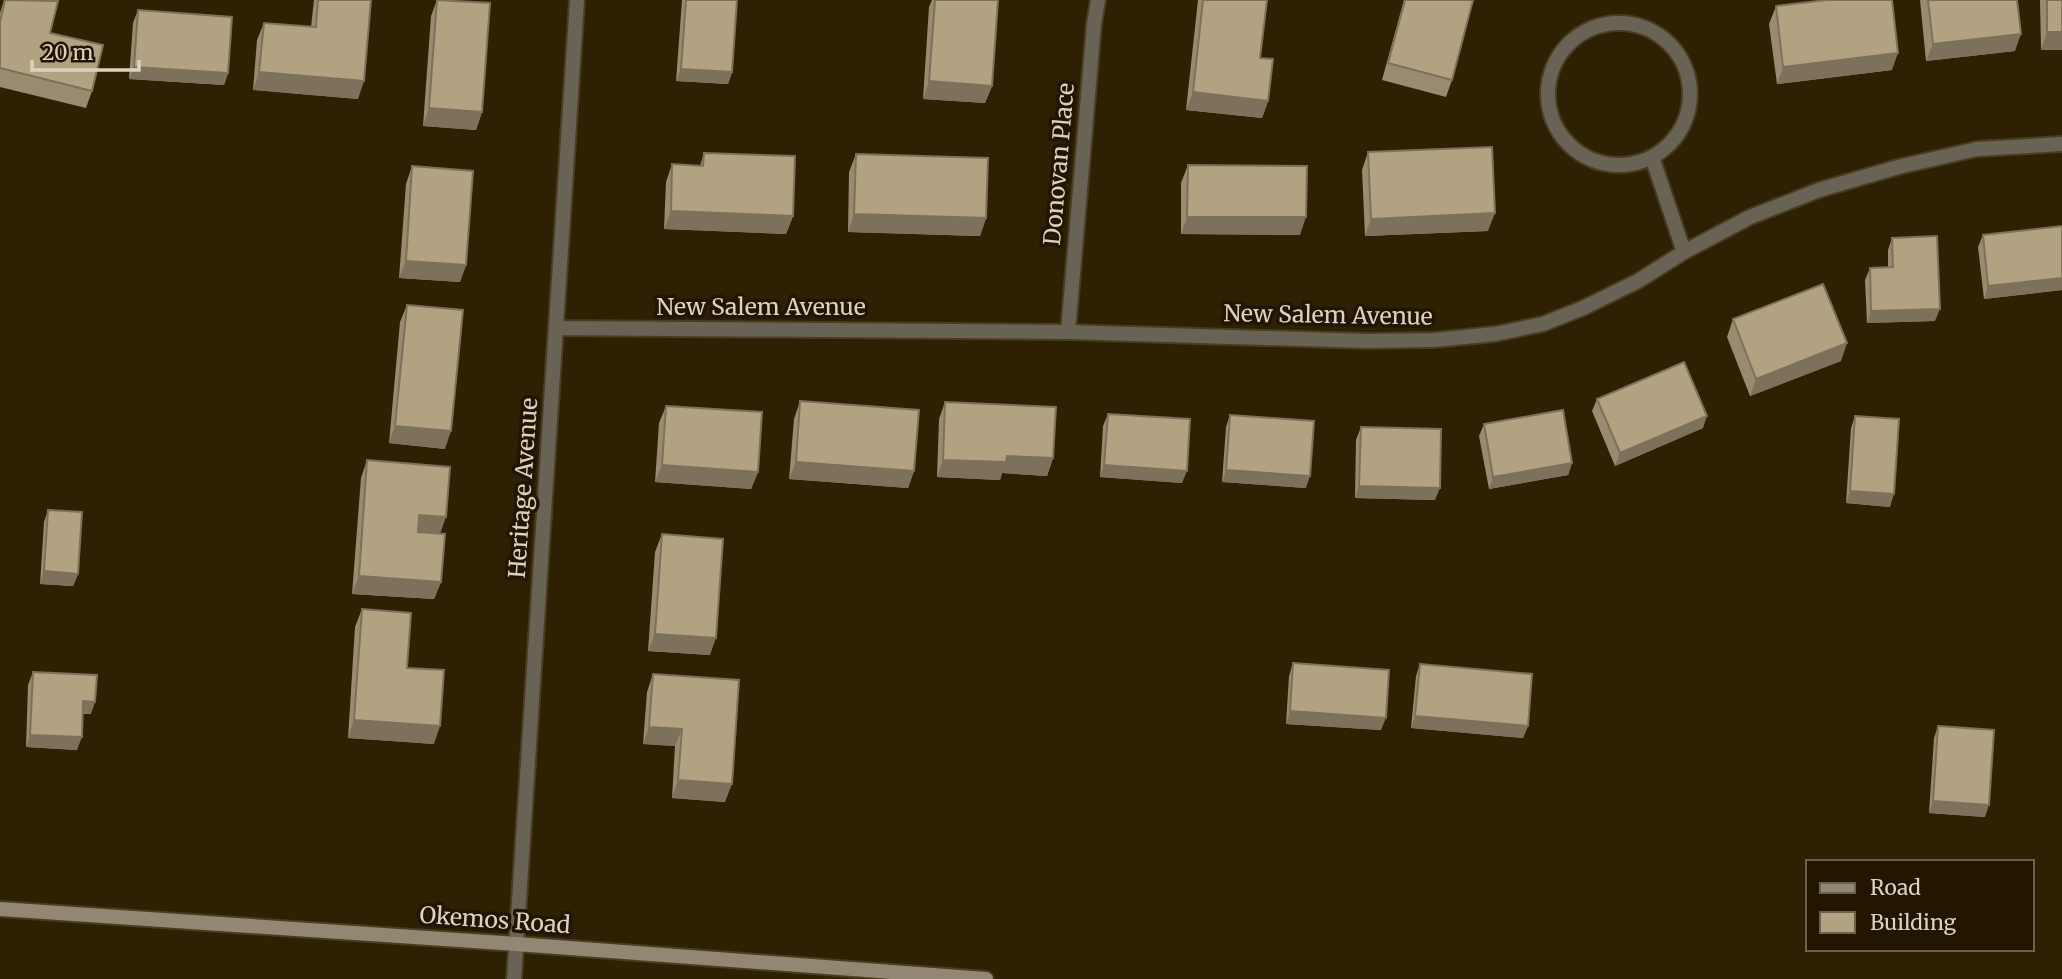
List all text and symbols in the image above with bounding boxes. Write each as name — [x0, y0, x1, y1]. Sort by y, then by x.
scale bar — [32, 28, 138, 72]
text: 20 m — [42, 39, 94, 66]
street label: Donovan Place — [1037, 81, 1080, 246]
street label: New Salem Avenue — [656, 292, 866, 321]
street label: New Salem Avenue — [1223, 298, 1433, 331]
street label: Heritage Avenue — [502, 397, 543, 579]
legend — [1806, 860, 2034, 951]
text: Road — [1870, 874, 1921, 901]
street label: Okemos Road — [419, 900, 572, 939]
text: Building — [1870, 909, 1957, 936]

